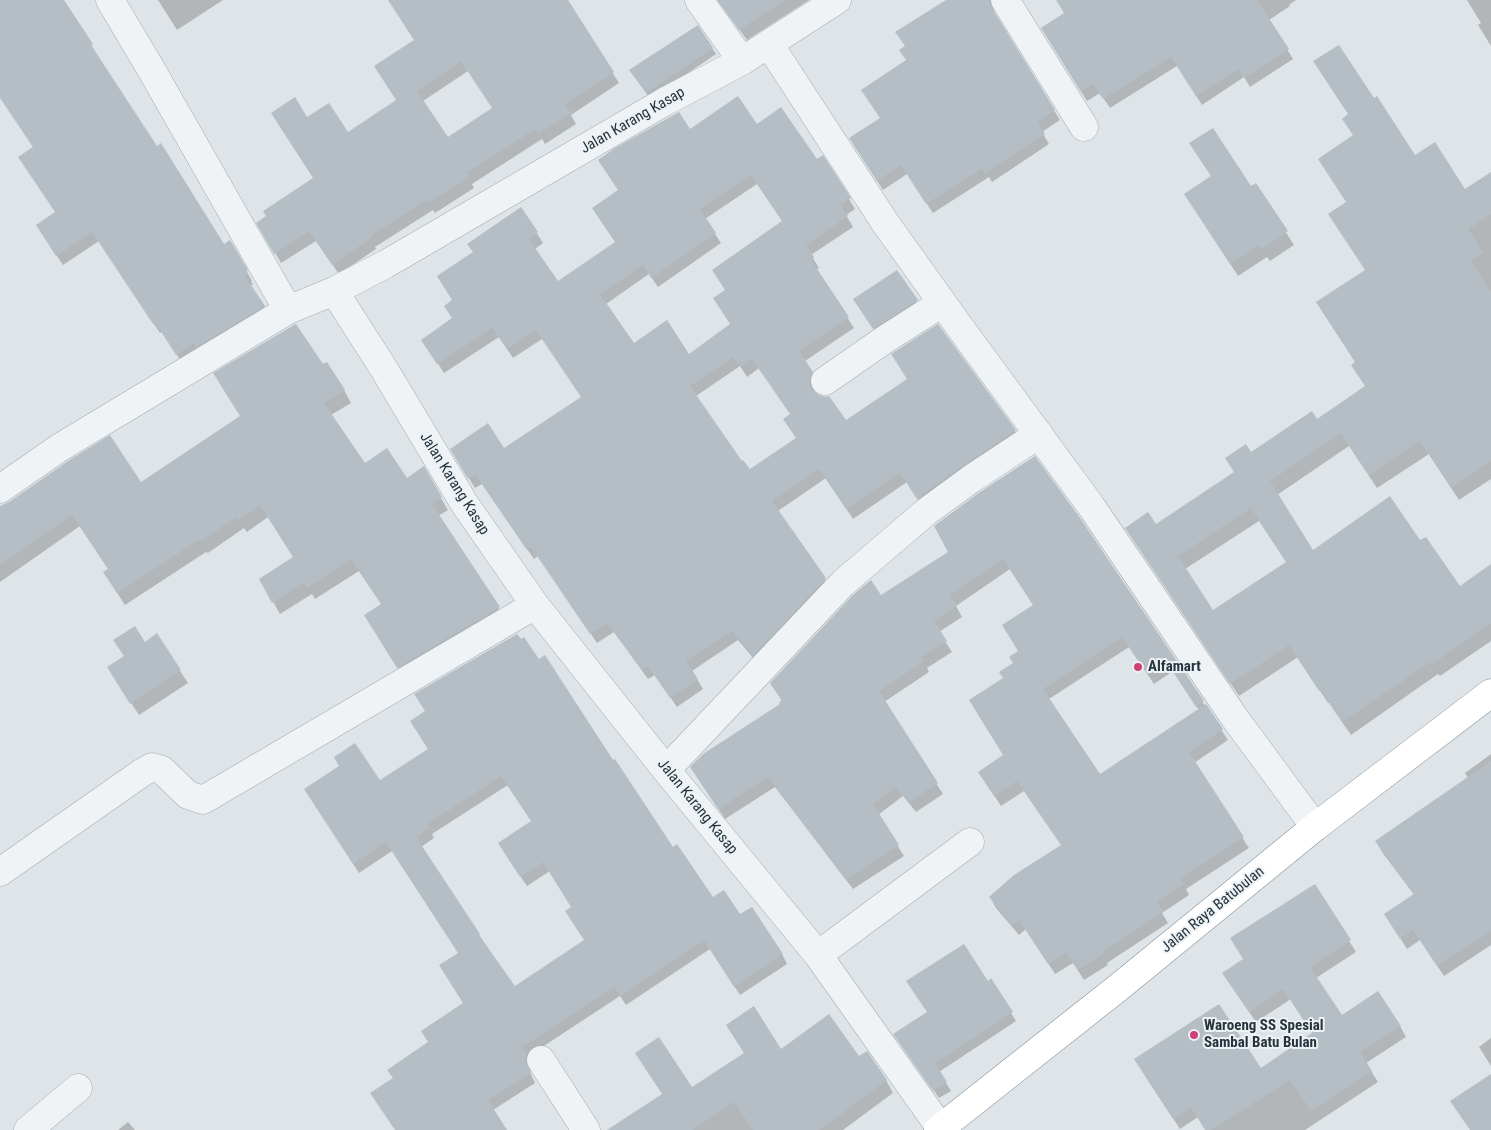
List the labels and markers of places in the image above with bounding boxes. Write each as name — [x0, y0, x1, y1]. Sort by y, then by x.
place label: Alfamart — [1148, 658, 1201, 676]
marker: Alfamart — [1132, 661, 1144, 673]
place label: Waroeng SS Spesial Sambal Batu Bulan — [1204, 1017, 1324, 1052]
marker: Waroeng SS Spesial Sambal Batu Bulan — [1188, 1029, 1200, 1041]

